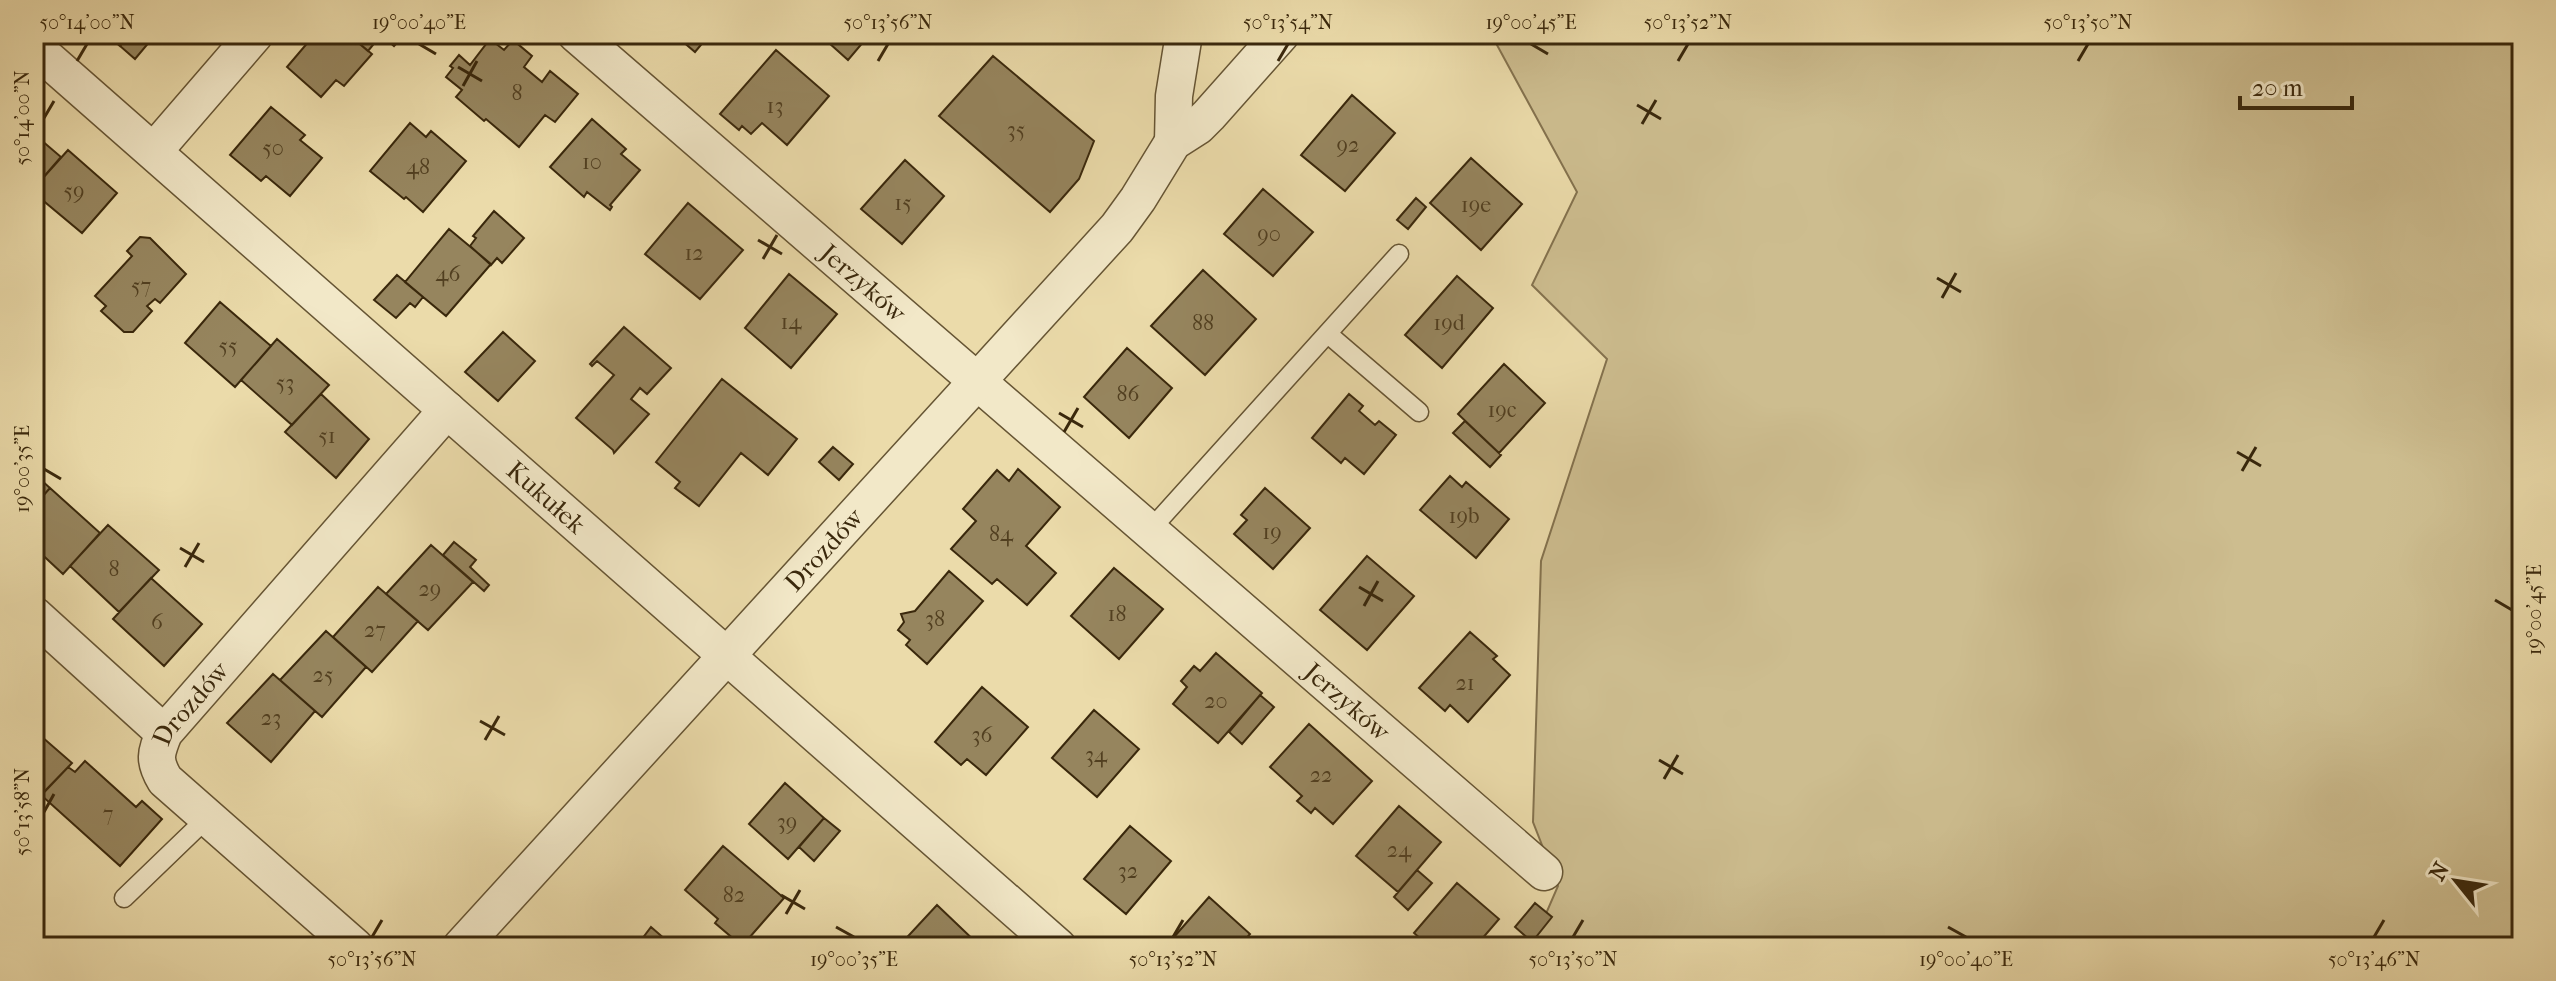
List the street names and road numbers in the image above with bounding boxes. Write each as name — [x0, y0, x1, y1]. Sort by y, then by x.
street label: Jerzyków — [812, 236, 913, 329]
street label: Kukułek — [500, 455, 592, 541]
street label: Drozdów — [778, 501, 870, 598]
street label: Drozdów — [146, 655, 236, 750]
street label: Jerzyków — [1296, 655, 1396, 748]

